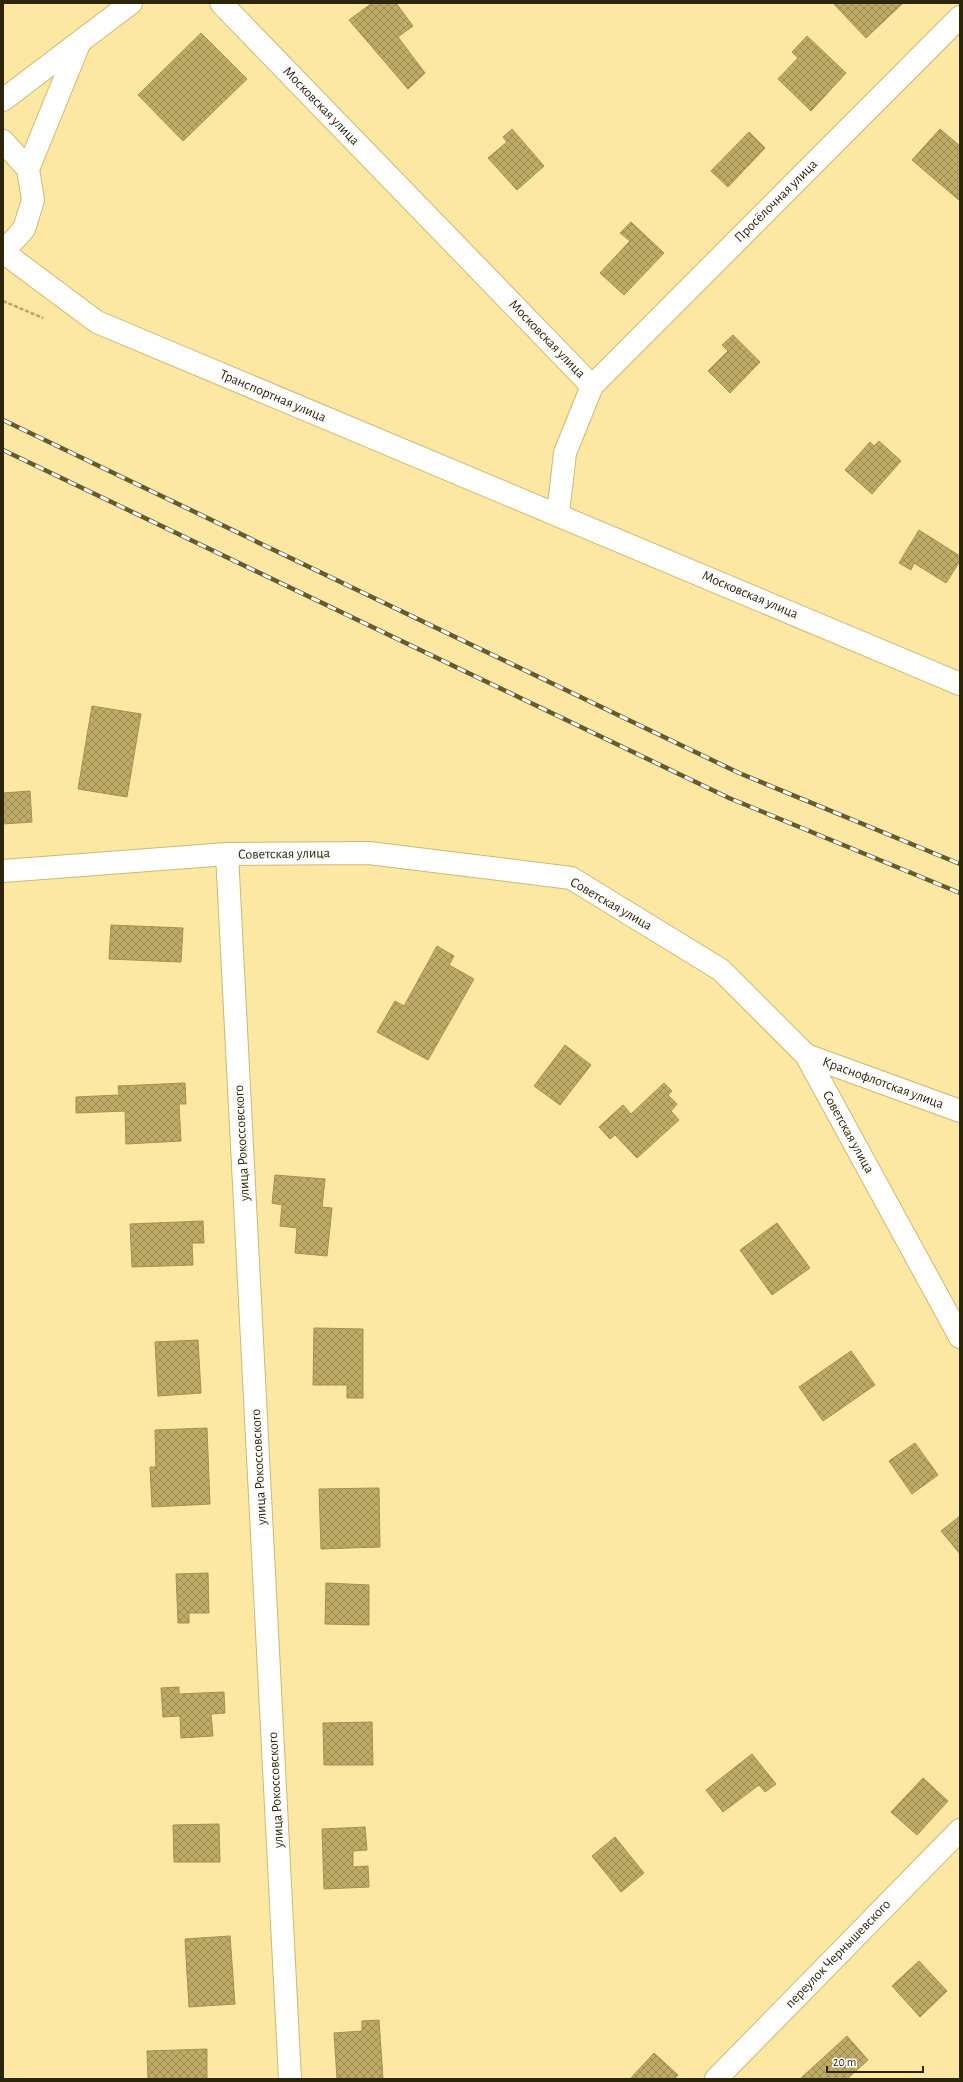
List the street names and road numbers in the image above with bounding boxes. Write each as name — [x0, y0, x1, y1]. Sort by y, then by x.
street label: Московская улица — [280, 64, 362, 148]
street label: Просёлочная улица — [732, 156, 821, 245]
street label: Московская улица — [506, 297, 588, 381]
street label: Транспортная улица — [218, 367, 329, 425]
street label: Московская улица — [700, 568, 801, 622]
street label: Советская улица — [238, 846, 331, 862]
street label: Советская улица — [568, 875, 655, 933]
street label: Краснофлотская улица — [821, 1055, 946, 1112]
street label: улица Рокоссовского — [232, 1084, 252, 1202]
street label: Советская улица — [820, 1088, 877, 1176]
street label: улица Рокоссовского — [249, 1408, 269, 1526]
street label: улица Рокоссовского — [266, 1731, 286, 1849]
street label: переулок Чернышевского — [783, 1897, 893, 2011]

